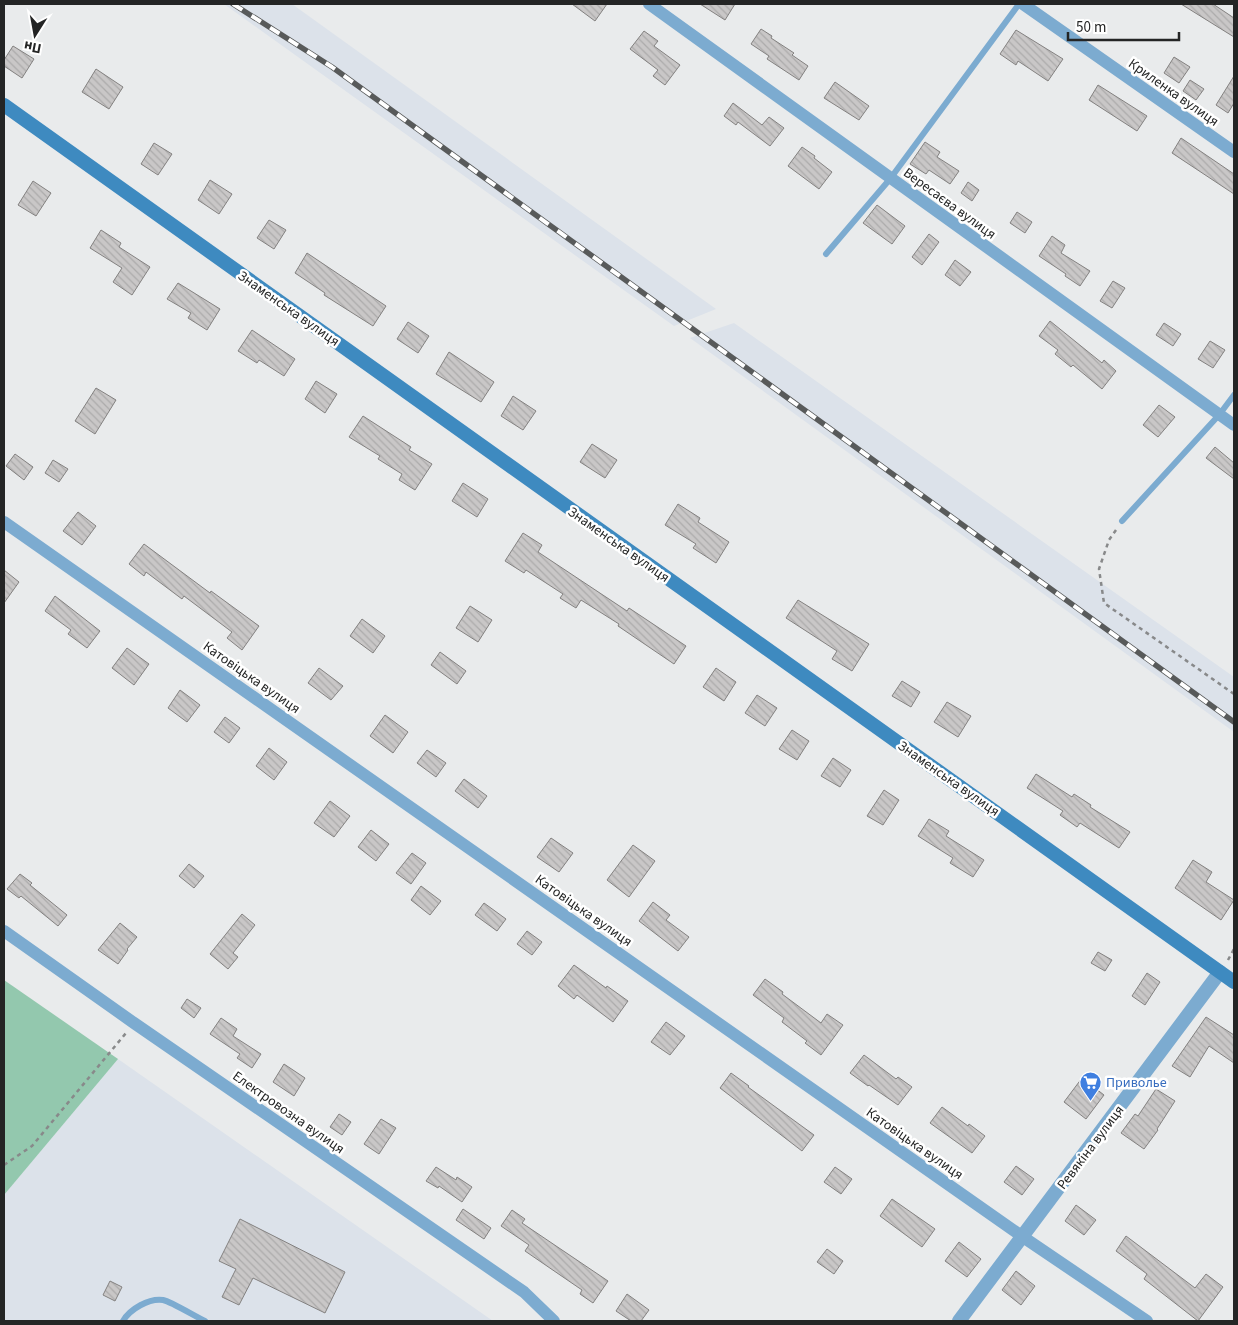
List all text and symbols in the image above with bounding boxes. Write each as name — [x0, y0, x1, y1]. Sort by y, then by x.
north arrow — [10, 10, 60, 60]
scale bar — [1068, 10, 1179, 42]
text: 50 m — [1076, 17, 1106, 38]
text: Пн — [22, 35, 43, 58]
street label: Криленка вулиця — [1124, 54, 1223, 132]
street label: Вересаєва вулиця — [899, 163, 1000, 244]
street label: Знаменська вулиця — [234, 266, 343, 351]
street label: Знаменська вулиця — [564, 502, 673, 587]
street label: Катовіцька вулиця — [199, 637, 304, 719]
street label: Знаменська вулиця — [894, 736, 1003, 821]
street label: Катовіцька вулиця — [531, 870, 636, 952]
street label: Електровозна вулиця — [228, 1067, 349, 1159]
supermarket icon: Приволье — [1078, 1070, 1102, 1101]
place label: Приволье — [1106, 1073, 1167, 1093]
street label: Ревякіна вулиця — [1052, 1101, 1129, 1194]
street label: Катовіцька вулиця — [862, 1103, 967, 1185]

